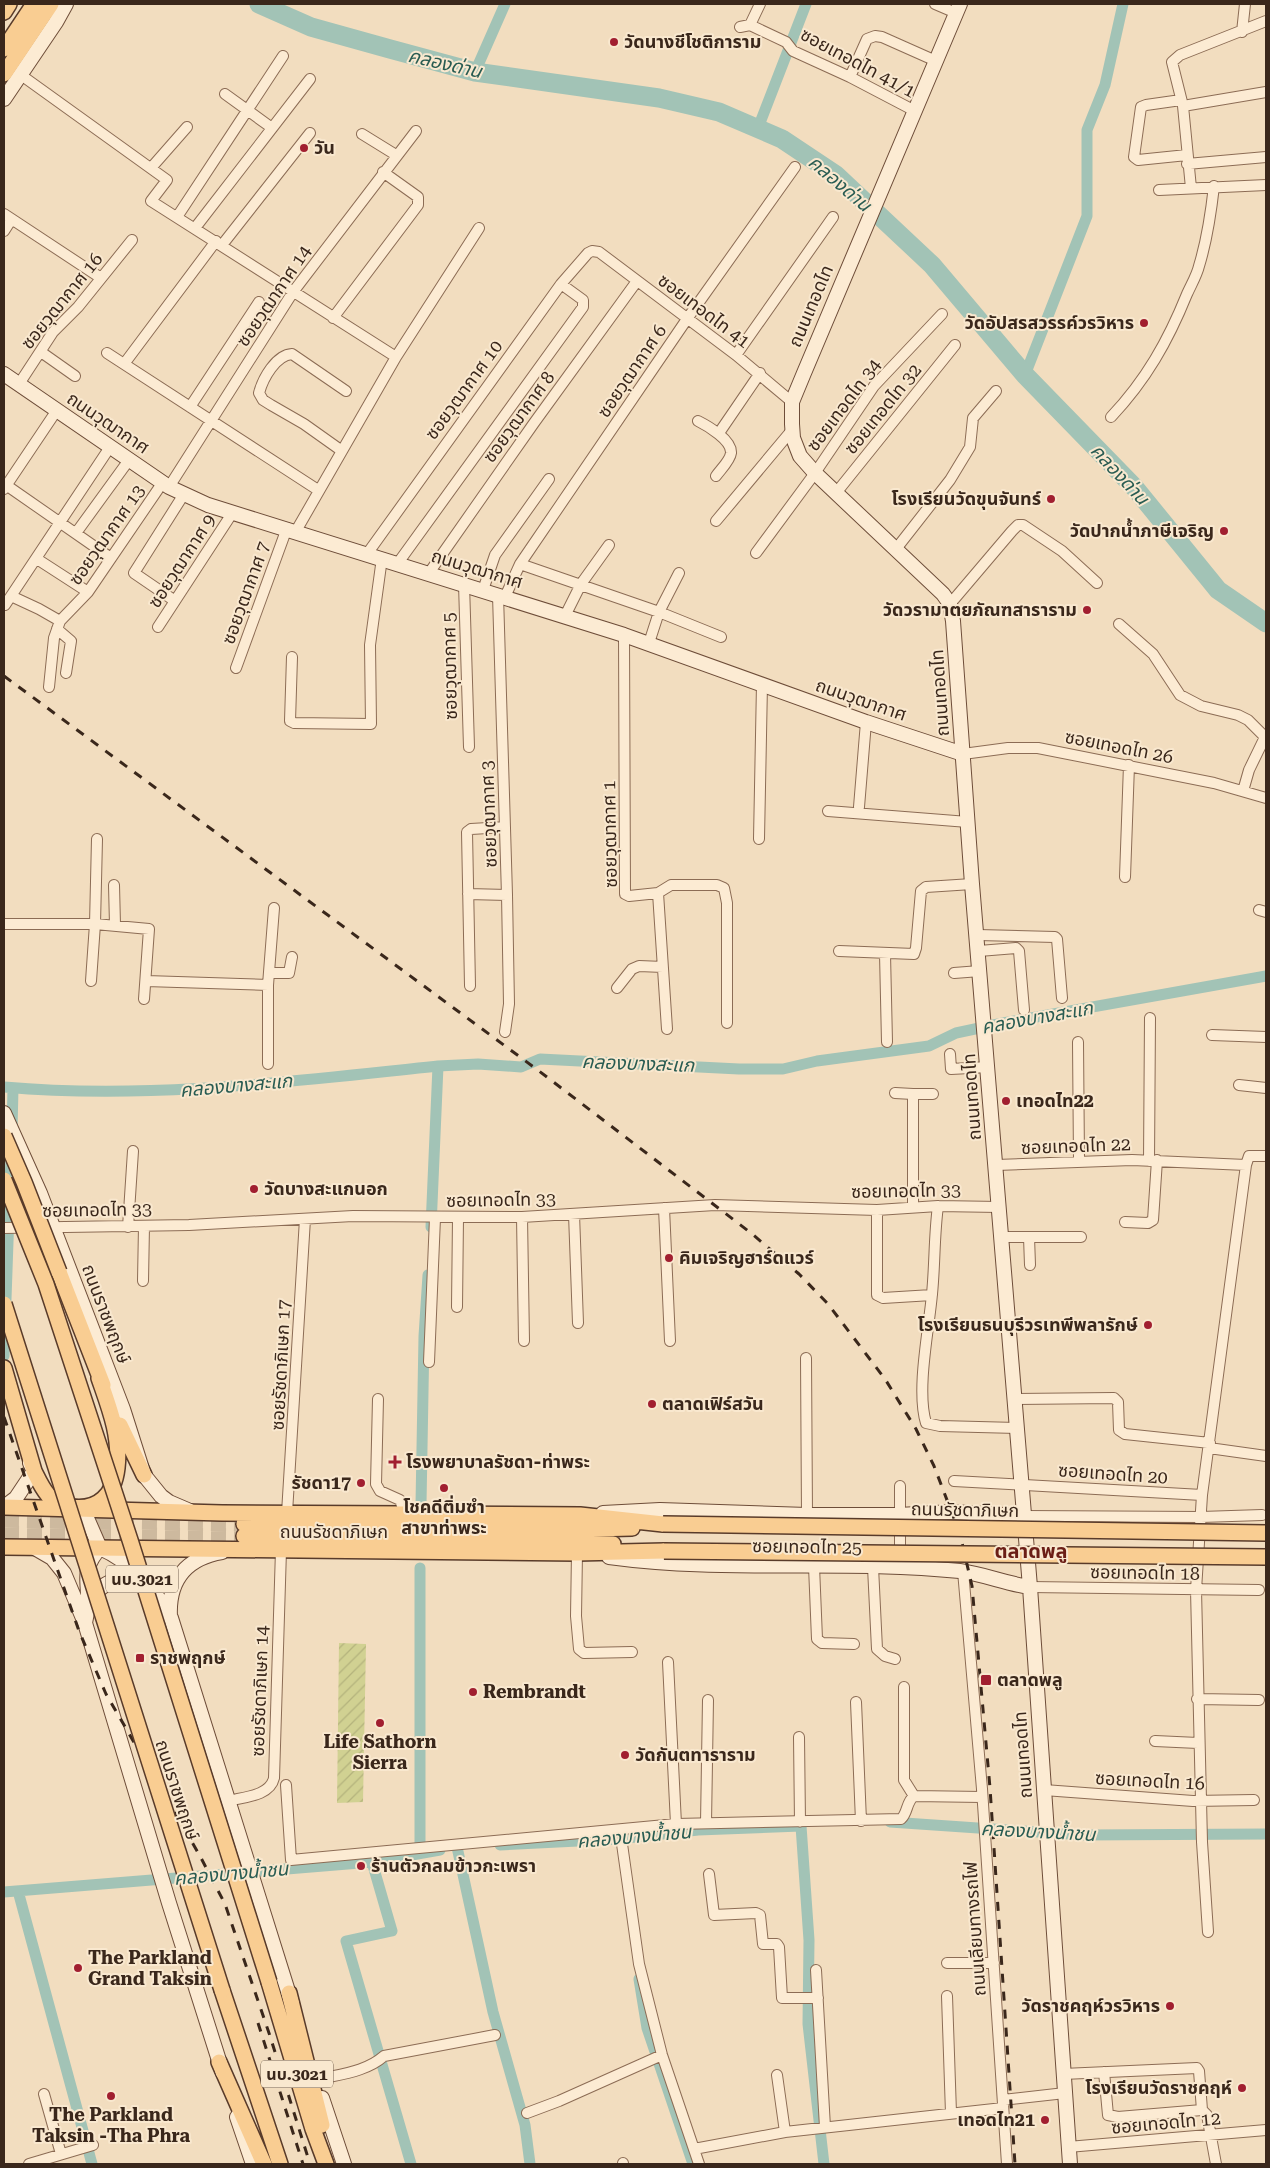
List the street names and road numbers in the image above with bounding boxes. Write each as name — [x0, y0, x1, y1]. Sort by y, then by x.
street label: ซอยเทอดไท 41/1 — [797, 23, 919, 102]
street label: ซอยวุฒากาศ 14 — [232, 241, 316, 351]
street label: ซอยวุฒากาศ 16 — [16, 248, 108, 354]
street label: ถนนเทอดไท — [784, 262, 837, 350]
street label: ซอยเทอดไท 41 — [654, 269, 754, 352]
street label: ซอยวุฒากาศ 6 — [593, 320, 671, 422]
street label: ซอยวุฒากาศ 10 — [421, 336, 507, 444]
street label: ซอยเทอดไท 34 — [802, 355, 885, 455]
street label: ซอยเทอดไท 32 — [840, 359, 925, 458]
street label: ซอยวุฒากาศ 8 — [479, 367, 559, 467]
street label: ถนนวุฒากาศ — [63, 387, 153, 459]
street label: ซอยวุฒากาศ 13 — [64, 481, 150, 589]
street label: ซอยวุฒากาศ 9 — [144, 510, 220, 612]
street label: ซอยวุฒากาศ 7 — [217, 539, 275, 647]
street label: ถนนวุฒากาศ — [428, 545, 526, 593]
street label: ซอยวุฒากาศ 5 — [438, 612, 462, 720]
street label: ถนนเทอดไท — [926, 649, 953, 737]
street label: ถนนวุฒากาศ — [813, 674, 909, 726]
street label: ซอยเทอดไท 26 — [1063, 726, 1175, 767]
street label: ซอยวุฒากาศ 3 — [476, 760, 502, 868]
street label: ซอยวุฒากาศ 1 — [598, 780, 622, 888]
street label: ถนนเทอดไท — [958, 1053, 985, 1141]
street label: ซอยเทอดไท 22 — [1021, 1133, 1131, 1158]
street label: ซอยเทอดไท 33 — [851, 1179, 961, 1202]
street label: ซอยเทอดไท 33 — [446, 1188, 556, 1211]
street label: ซอยเทอดไท 33 — [42, 1198, 152, 1221]
street label: ถนนราชพฤกษ์ — [78, 1261, 135, 1366]
street label: ซอยรัชดาภิเษก 17 — [267, 1299, 294, 1431]
street label: ซอยเทอดไท 20 — [1057, 1459, 1169, 1488]
street label: ถนนรัชดาภิเษก — [911, 1498, 1019, 1521]
street label: ถนนรัชดาภิเษก — [280, 1521, 388, 1542]
street label: ซอยเทอดไท 25 — [752, 1535, 862, 1558]
street label: ซอยเทอดไท 18 — [1090, 1561, 1200, 1584]
road number: นบ.3021 — [106, 1566, 178, 1592]
street label: ซอยรัชดาภิเษก 14 — [247, 1625, 272, 1757]
street label: ถนนเทอดไท — [1009, 1711, 1036, 1799]
street label: ถนนราชพฤกษ์ — [151, 1737, 204, 1843]
street label: ซอยเทอดไท 16 — [1095, 1767, 1205, 1794]
street label: ถนนเลียบทางรถไฟ — [959, 1861, 990, 1997]
road number: นบ.3021 — [261, 2060, 333, 2088]
street label: ซอยเทอดไท 12 — [1110, 2107, 1222, 2138]

